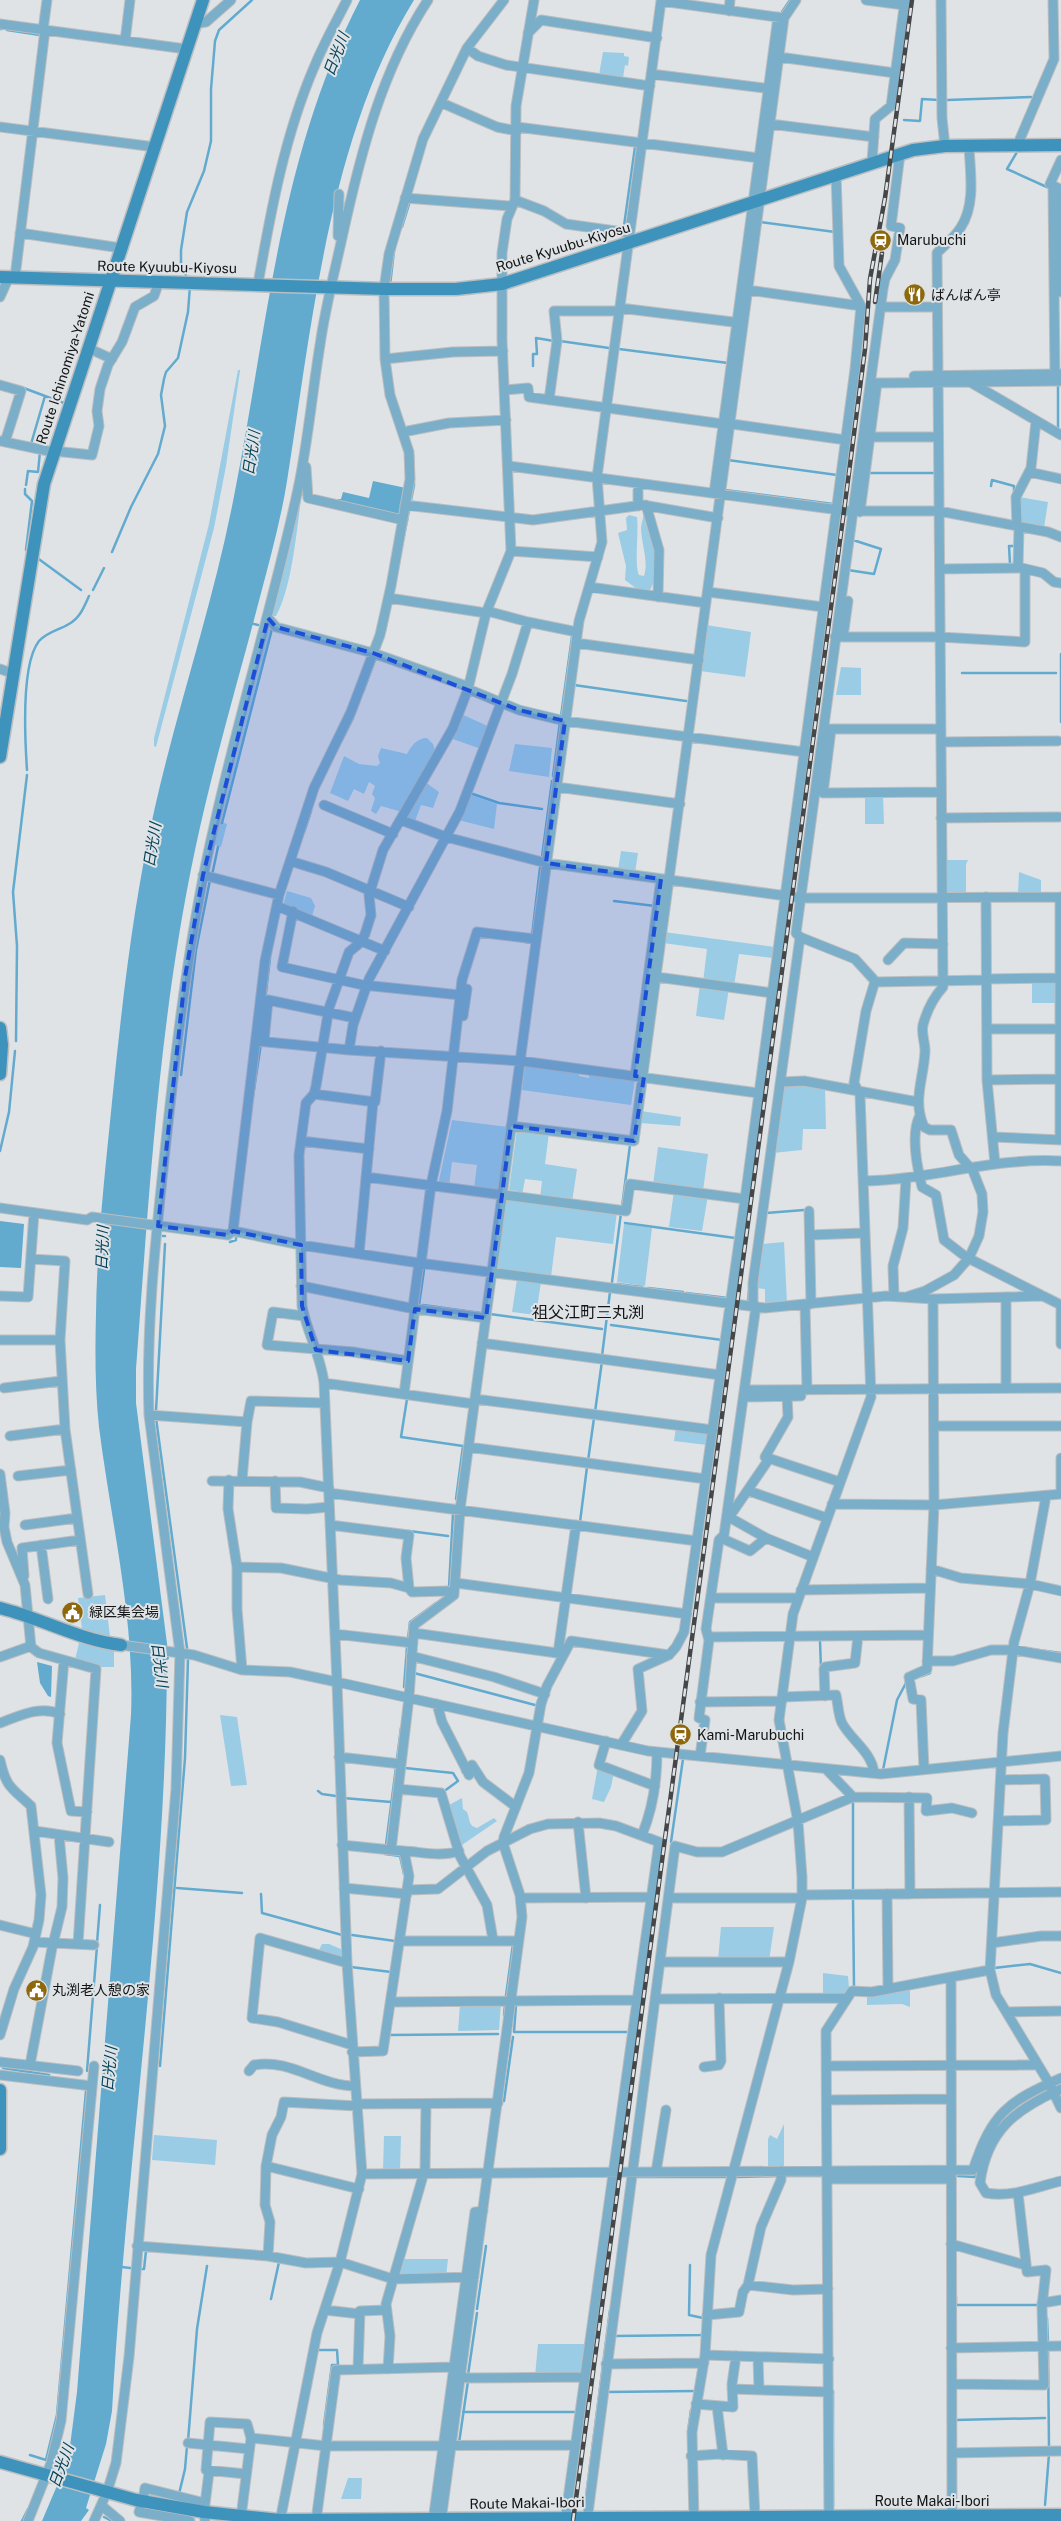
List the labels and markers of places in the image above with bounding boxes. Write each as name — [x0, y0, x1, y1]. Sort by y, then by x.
station icon: Marubuchi — [869, 228, 893, 252]
place label: Marubuchi — [897, 232, 966, 248]
restaurant icon: ばんばん亭 — [903, 283, 927, 307]
place label: ばんばん亭 — [931, 287, 1001, 303]
public building icon: 緑区集会場 — [61, 1600, 85, 1624]
place label: 緑区集会場 — [89, 1604, 159, 1620]
station icon: Kami-Marubuchi — [669, 1723, 693, 1747]
place label: Kami-Marubuchi — [697, 1727, 804, 1743]
public building icon: 丸渕老人憩の家 — [24, 1978, 48, 2002]
place label: 丸渕老人憩の家 — [52, 1982, 150, 1998]

